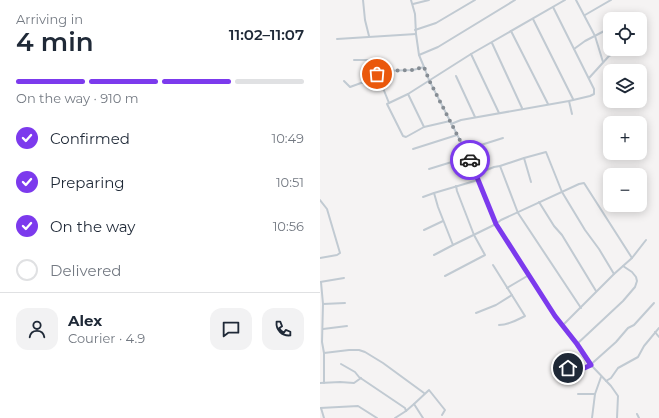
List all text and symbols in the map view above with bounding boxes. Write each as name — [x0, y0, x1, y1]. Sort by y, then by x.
text: Arriving in — [16, 11, 83, 27]
map controls — [603, 12, 647, 212]
button: locate — [603, 12, 647, 56]
text: 11:02–11:07 — [229, 25, 304, 44]
text: 4 min — [16, 26, 94, 58]
pin — [360, 57, 394, 91]
icon: bag — [366, 63, 388, 85]
button: layers — [603, 64, 647, 108]
text: On the way · 910 m — [16, 90, 139, 106]
button: + — [603, 116, 647, 160]
icon: check — [16, 127, 38, 149]
text: Confirmed — [50, 129, 130, 148]
text: 10:49 — [272, 130, 304, 146]
courier — [450, 140, 490, 180]
icon: car — [459, 149, 481, 171]
button: − — [603, 168, 647, 212]
icon: check — [16, 171, 38, 193]
text: Preparing — [50, 173, 125, 192]
text: 10:51 — [276, 174, 304, 190]
icon: check — [16, 215, 38, 237]
text: On the way — [50, 217, 135, 236]
text: 10:56 — [273, 218, 304, 234]
text: Delivered — [50, 261, 122, 280]
button: person — [16, 308, 58, 350]
button: chat — [210, 308, 252, 350]
button: phone — [262, 308, 304, 350]
text: Alex — [68, 311, 102, 330]
text: Courier · 4.9 — [68, 330, 145, 346]
pin — [551, 351, 585, 385]
icon: home — [557, 357, 579, 379]

